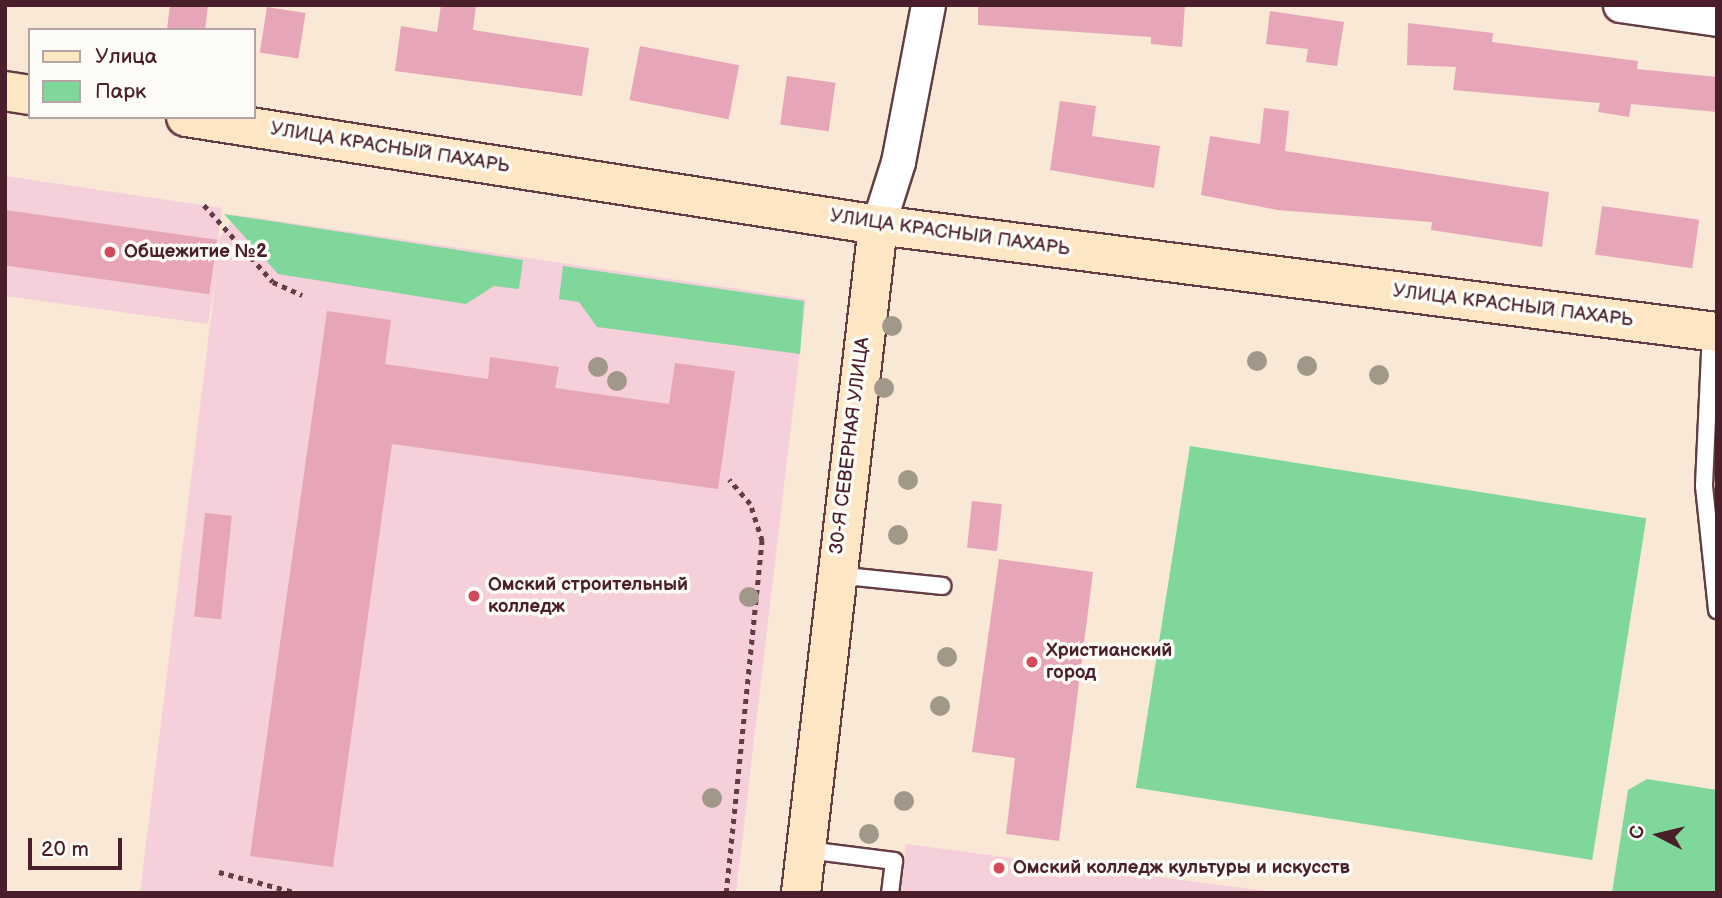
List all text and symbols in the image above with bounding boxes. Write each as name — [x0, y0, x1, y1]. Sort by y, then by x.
legend — [28, 28, 256, 119]
text: Улица — [95, 44, 157, 69]
text: Парк — [95, 79, 146, 104]
street label: УЛИЦА КРАСНЫЙ ПАХАРЬ — [269, 118, 511, 178]
street label: УЛИЦА КРАСНЫЙ ПАХАРЬ — [829, 205, 1071, 261]
place label: Общежитие №2 — [124, 241, 267, 263]
marker: Общежитие №2 — [102, 244, 118, 260]
street label: УЛИЦА КРАСНЫЙ ПАХАРЬ — [1391, 280, 1635, 332]
street label: 30-Я СЕВЕРНАЯ УЛИЦА — [825, 336, 875, 556]
place label: Омский строительный колледж — [488, 574, 688, 618]
marker: Омский строительный колледж — [466, 588, 482, 604]
place label: Христианский город — [1046, 640, 1172, 684]
marker: Христианский город — [1024, 654, 1040, 670]
north arrow — [1624, 800, 1694, 870]
scale bar — [32, 824, 126, 868]
text: С — [1625, 824, 1650, 840]
text: 20 m — [41, 837, 89, 862]
place label: Омский колледж культуры и искусств — [1013, 857, 1350, 879]
marker: Омский колледж культуры и искусств — [991, 860, 1007, 876]

